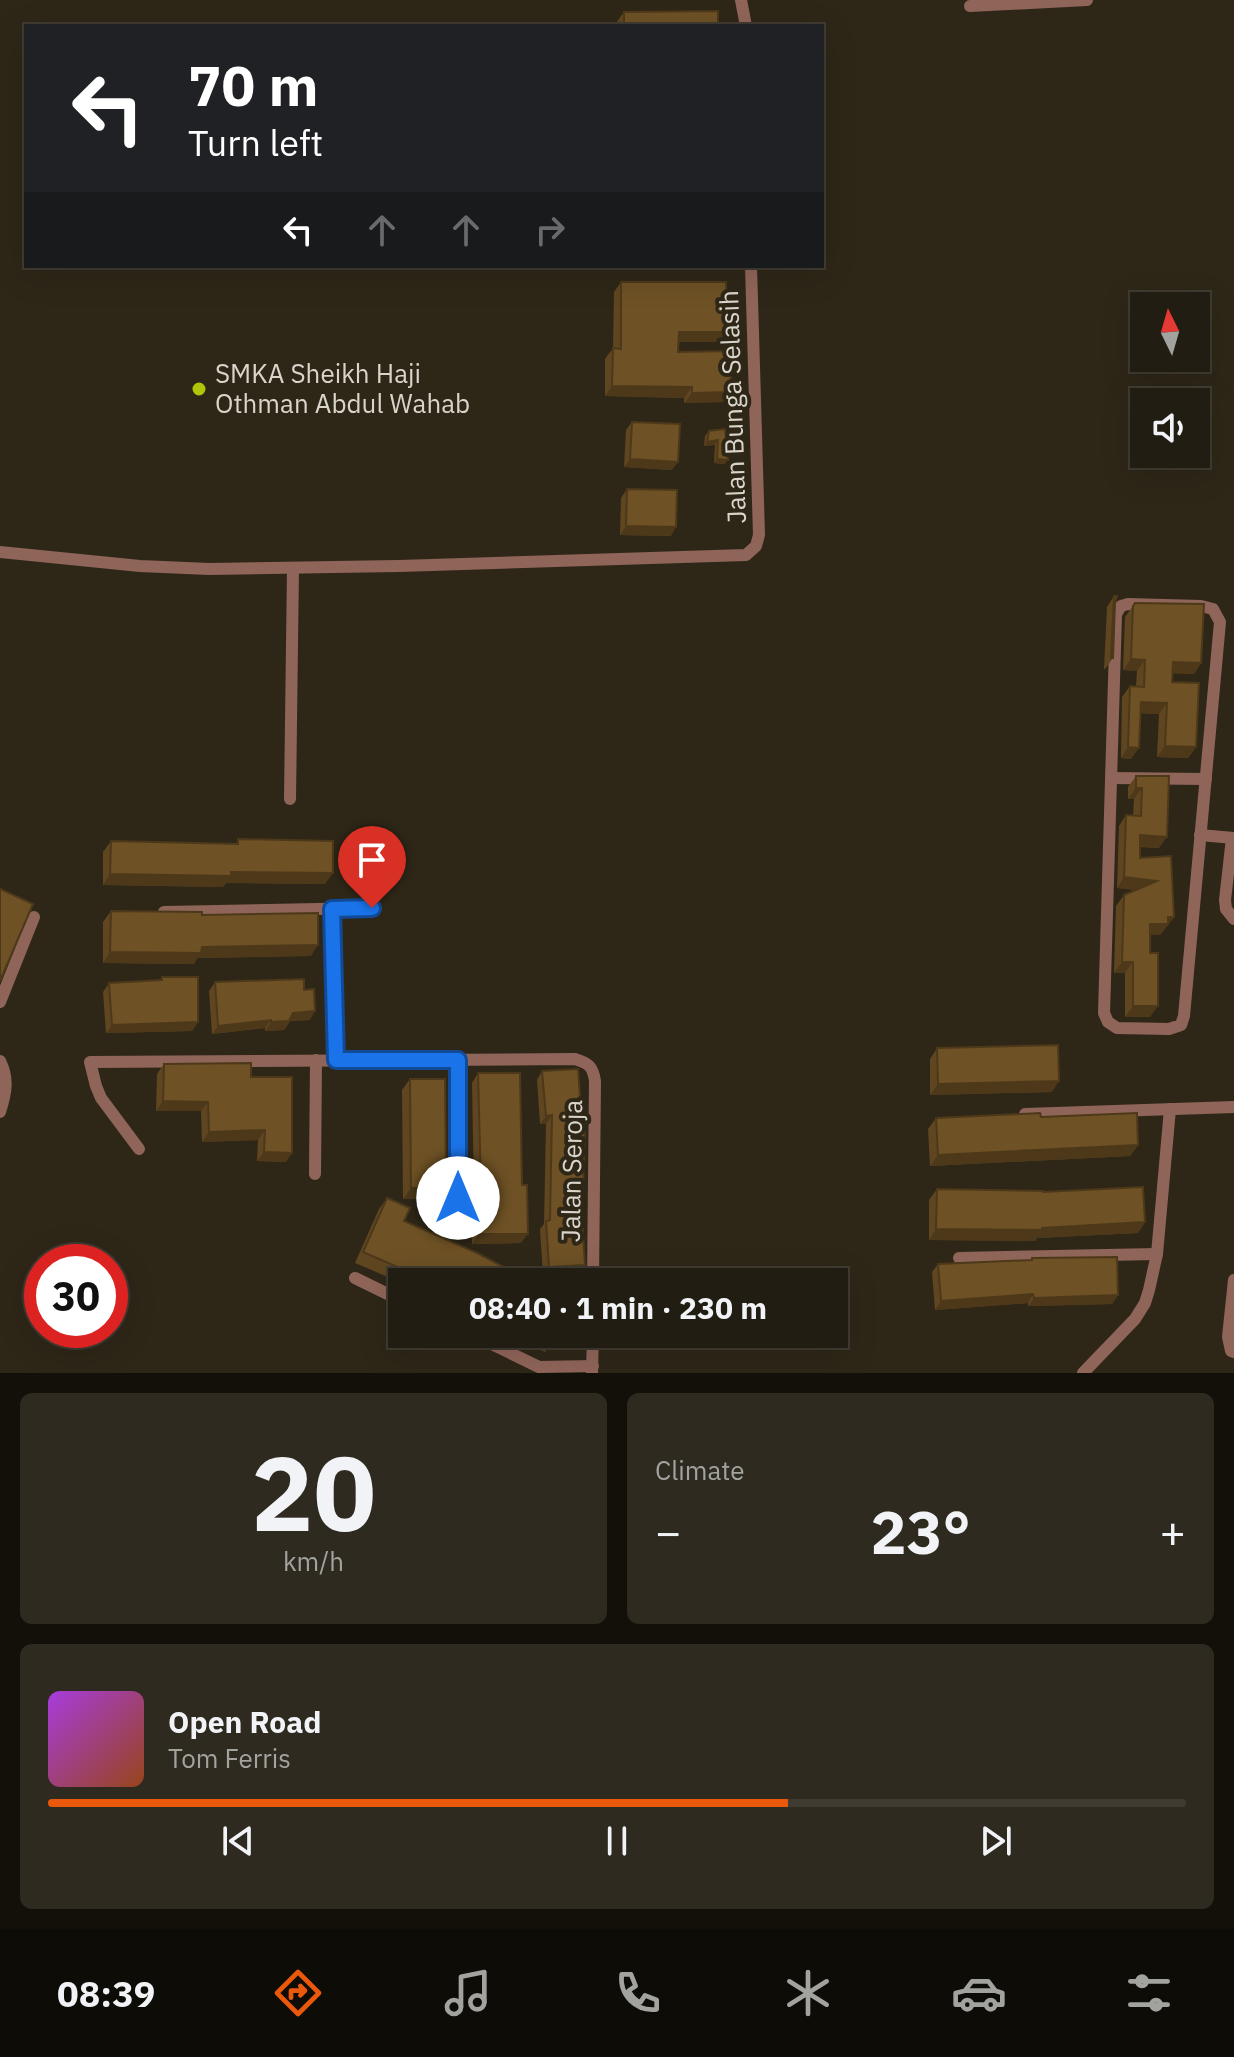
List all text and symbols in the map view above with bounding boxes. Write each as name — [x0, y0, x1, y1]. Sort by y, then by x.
text: 70 m — [188, 49, 318, 121]
icon: left — [56, 56, 160, 160]
text: Turn left — [188, 119, 323, 166]
icon: left — [276, 208, 320, 252]
icon: ahead — [360, 208, 404, 252]
icon: ahead — [444, 208, 488, 252]
icon: right — [528, 208, 572, 252]
street label: Jalan Bunga Selasih — [711, 290, 753, 524]
north arrow — [1130, 292, 1210, 372]
map controls — [1130, 292, 1210, 468]
place label: SMKA Sheikh Haji Othman Abdul Wahab — [215, 356, 470, 420]
marker: SMKA Sheikh Haji Othman Abdul Wahab — [190, 380, 208, 398]
button: sound — [1130, 388, 1210, 468]
pin — [338, 826, 406, 908]
icon: arrive — [350, 838, 394, 882]
street label: Jalan Seroja — [553, 1099, 589, 1243]
position arrow — [416, 1156, 500, 1240]
speed limit sign: 30 — [24, 1244, 128, 1348]
text: 08:40 · 1 min · 230 m — [469, 1288, 767, 1327]
text: 20 — [251, 1424, 376, 1560]
text: Climate — [655, 1453, 745, 1487]
text: 23° — [870, 1492, 971, 1571]
text: − — [655, 1503, 681, 1560]
text: + — [1160, 1503, 1186, 1560]
text: km/h — [283, 1544, 344, 1578]
text: Open Road — [168, 1702, 321, 1741]
text: Tom Ferris — [168, 1741, 291, 1775]
icon: previous — [216, 1819, 260, 1863]
icon: pause — [595, 1819, 639, 1863]
icon: next — [974, 1819, 1018, 1863]
icon: directions — [270, 1965, 326, 2021]
icon: music — [440, 1965, 496, 2021]
icon: phone — [610, 1965, 666, 2021]
icon: climate — [780, 1965, 836, 2021]
icon: car — [951, 1965, 1007, 2021]
icon: filters — [1121, 1965, 1177, 2021]
text: 08:39 — [57, 1970, 155, 2017]

